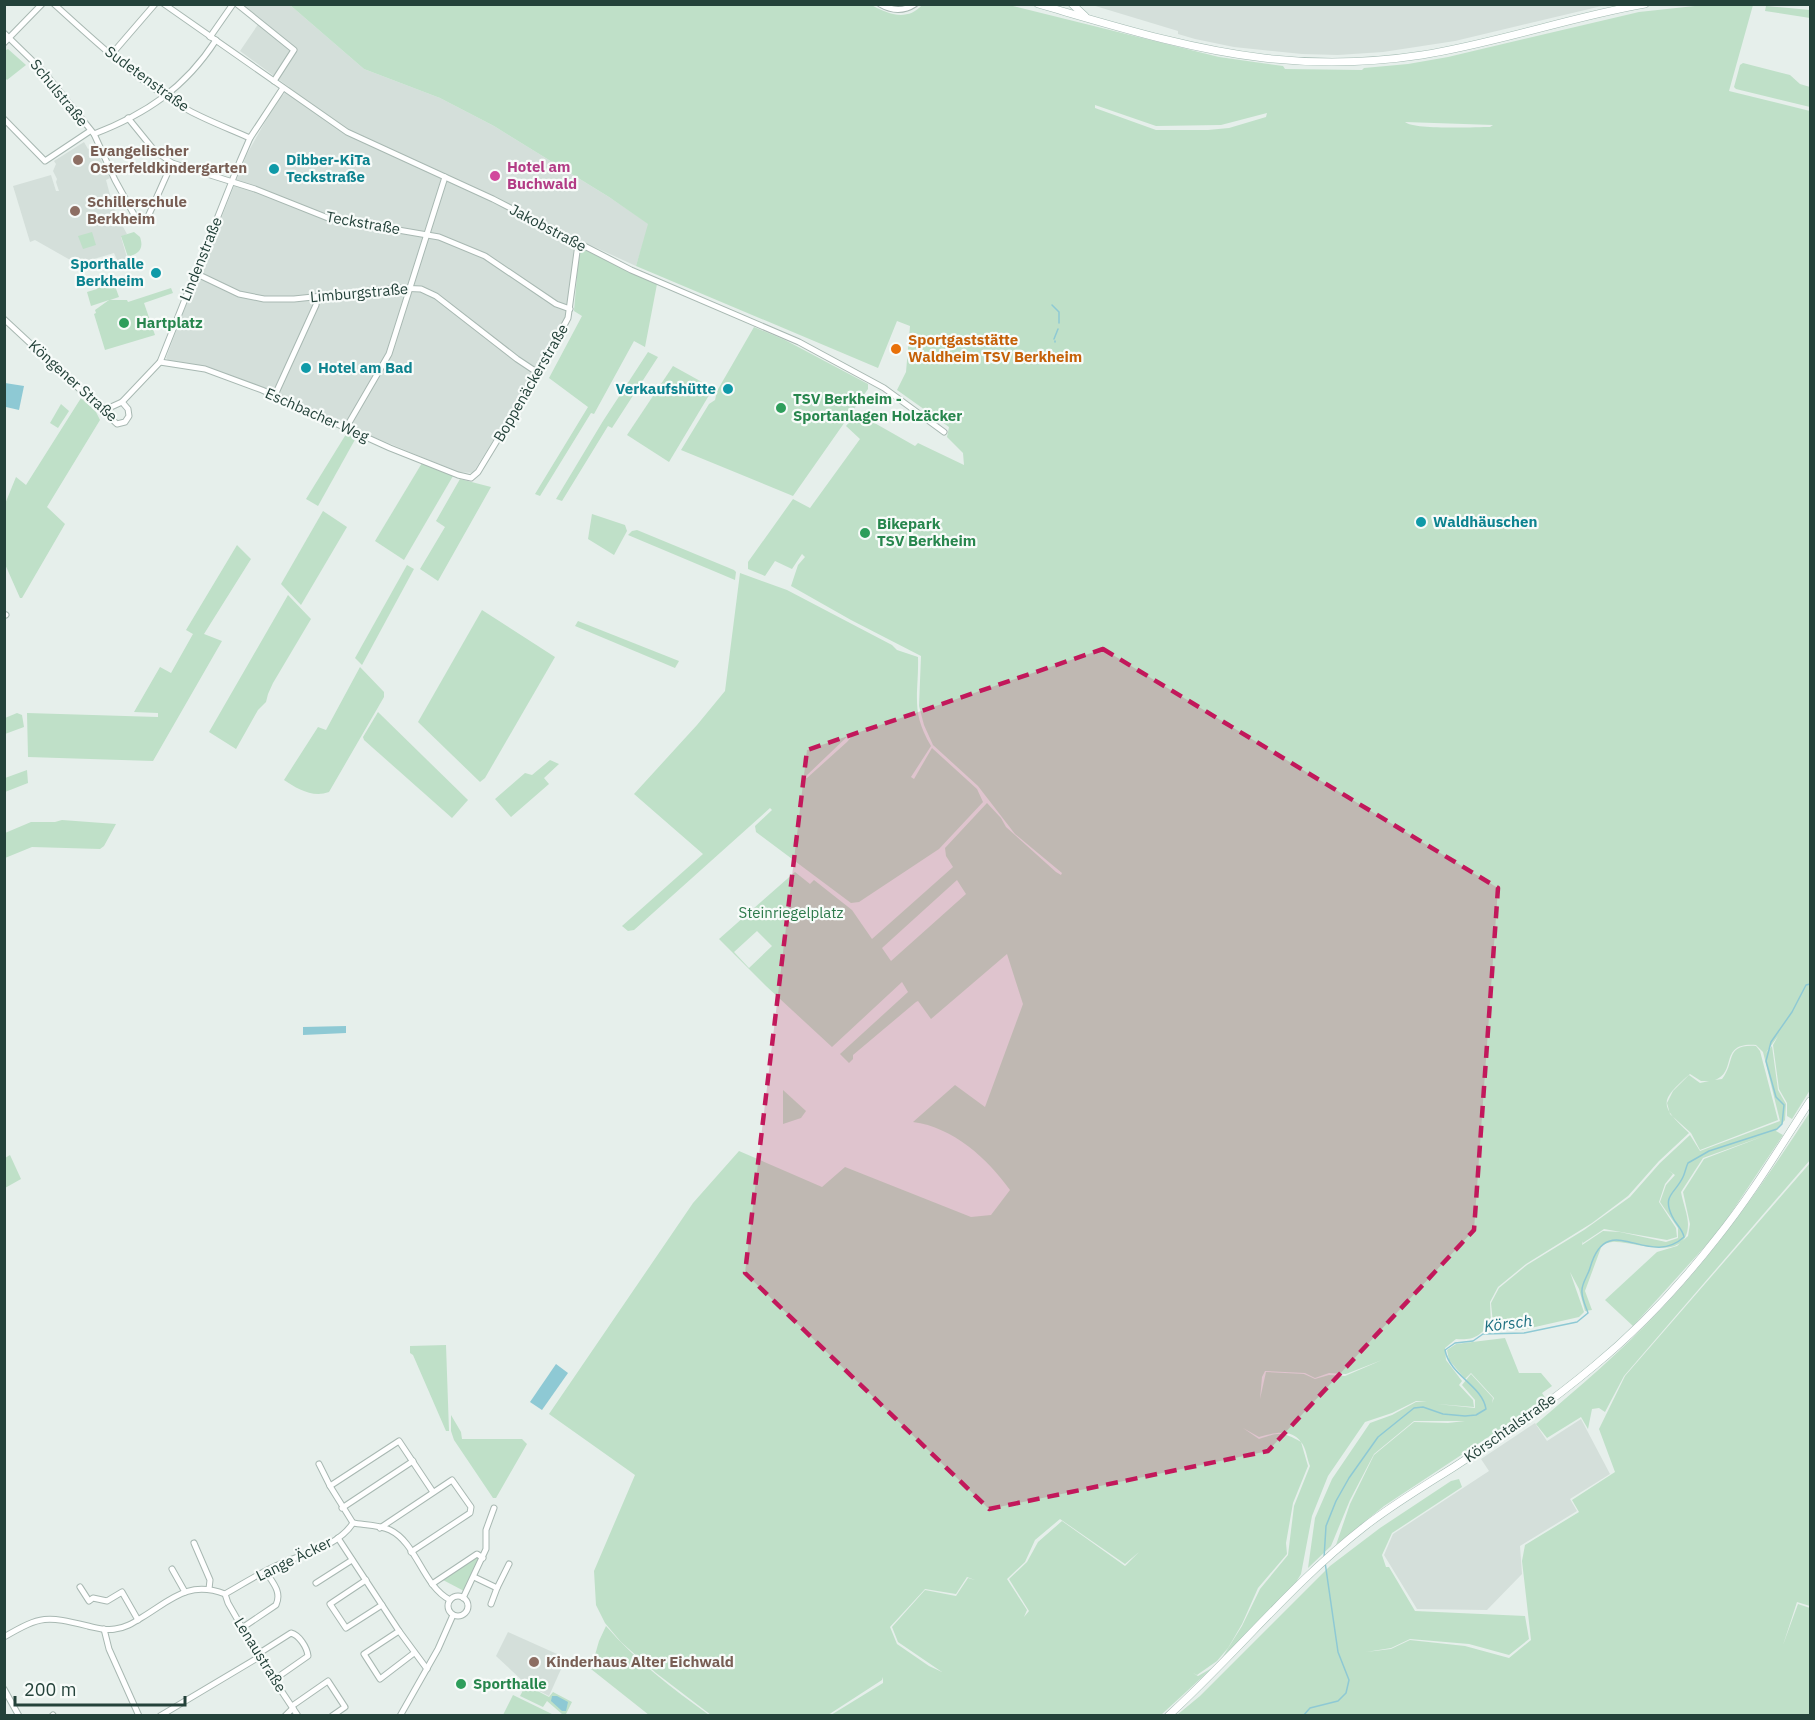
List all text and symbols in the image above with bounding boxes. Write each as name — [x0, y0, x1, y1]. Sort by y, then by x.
street label: Sudetenstraße — [101, 42, 193, 116]
street label: Schulstraße — [26, 55, 92, 130]
place label: Evangelischer Osterfeldkindergarten — [90, 141, 247, 177]
place label: Dibber-KiTa Teckstraße — [286, 150, 371, 186]
marker: Evangelischer Osterfeldkindergarten — [71, 153, 85, 167]
place label: Hotel am Buchwald — [507, 157, 577, 193]
marker: Dibber-KiTa Teckstraße — [267, 162, 281, 176]
marker: Hotel am Buchwald — [488, 169, 502, 183]
place label: Schillerschule Berkheim — [87, 192, 187, 228]
street label: Jakobstraße — [507, 199, 590, 256]
marker: Schillerschule Berkheim — [68, 204, 82, 218]
street label: Teckstraße — [325, 207, 402, 238]
street label: Lindenstraße — [175, 214, 226, 304]
place label: Sporthalle Berkheim — [70, 254, 144, 290]
marker: Sporthalle Berkheim — [149, 266, 163, 280]
street label: Limburgstraße — [309, 279, 409, 306]
place label: Hartplatz — [136, 313, 203, 332]
marker: Hartplatz — [117, 316, 131, 330]
street label: Boppenäckerstraße — [489, 320, 572, 445]
place label: Sportgaststätte Waldheim TSV Berkheim — [908, 330, 1082, 366]
street label: Köngener Straße — [25, 336, 122, 426]
marker: Sportgaststätte Waldheim TSV Berkheim — [889, 342, 903, 356]
place label: Hotel am Bad — [318, 358, 413, 377]
marker: Hotel am Bad — [299, 361, 313, 375]
place label: Verkaufshütte — [616, 379, 716, 398]
marker: Verkaufshütte — [721, 382, 735, 396]
street label: Eschbacher Weg — [262, 383, 372, 446]
place label: TSV Berkheim - Sportanlagen Holzäcker — [793, 389, 962, 425]
marker: TSV Berkheim - Sportanlagen Holzäcker — [774, 401, 788, 415]
place label: Waldhäuschen — [1433, 512, 1537, 531]
place label: Bikepark TSV Berkheim — [877, 514, 976, 550]
marker: Waldhäuschen — [1414, 515, 1428, 529]
marker: Bikepark TSV Berkheim — [858, 526, 872, 540]
park label: Steinriegelplatz — [738, 903, 844, 922]
water label: Körsch — [1483, 1310, 1533, 1336]
street label: Körschtalstraße — [1460, 1389, 1559, 1466]
street label: Lange Äcker — [253, 1532, 335, 1585]
street label: Lenaustraße — [230, 1614, 291, 1696]
place label: Kinderhaus Alter Eichwald — [546, 1652, 734, 1671]
marker: Kinderhaus Alter Eichwald — [527, 1655, 541, 1669]
scale bar — [15, 1669, 184, 1707]
place label: Sporthalle — [473, 1674, 547, 1693]
marker: Sporthalle — [454, 1677, 468, 1691]
text: 200 m — [24, 1678, 76, 1701]

